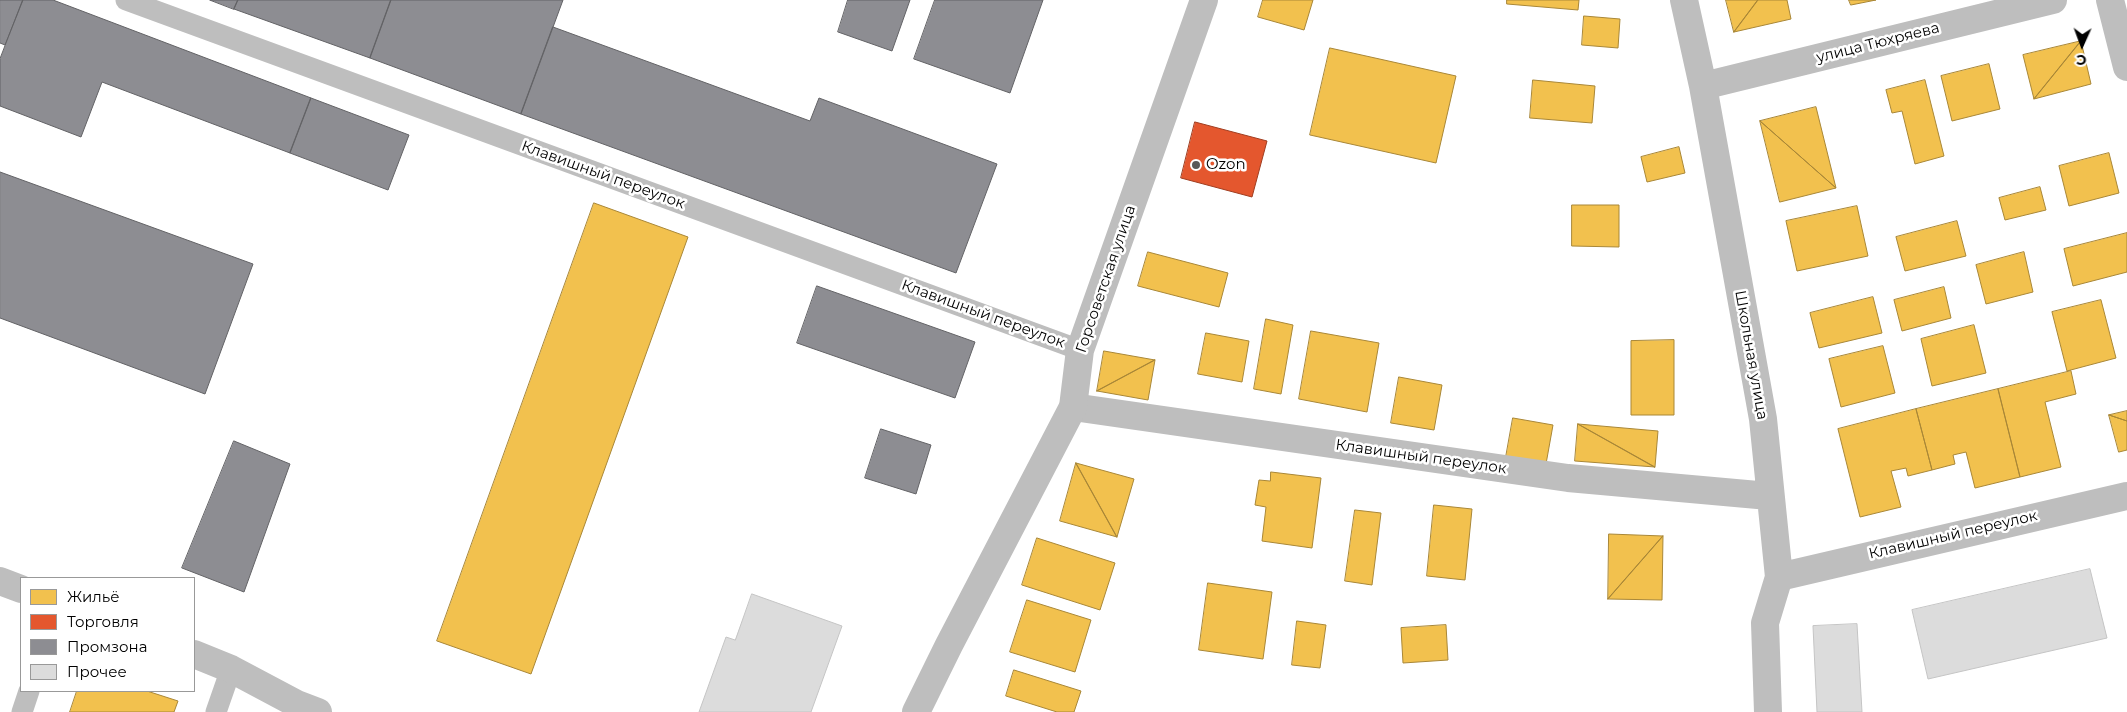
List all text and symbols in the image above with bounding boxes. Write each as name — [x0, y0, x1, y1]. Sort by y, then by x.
street label: улица Тюхряева — [1815, 19, 1941, 67]
north arrow — [2057, 20, 2107, 70]
text: С — [2076, 51, 2087, 69]
street label: Клавишный переулок — [519, 137, 687, 213]
place label: Ozon — [1206, 156, 1246, 174]
marker: Ozon — [1190, 159, 1202, 171]
street label: Горсоветская улица — [1072, 203, 1140, 355]
street label: Клавишный переулок — [899, 276, 1067, 352]
street label: Школьная улица — [1731, 289, 1771, 421]
street label: Клавишный переулок — [1334, 436, 1508, 478]
street label: Клавишный переулок — [1867, 507, 2039, 563]
legend — [20, 577, 195, 692]
text: Жильё — [67, 587, 120, 606]
text: Торговля — [67, 612, 139, 631]
text: Промзона — [67, 637, 147, 656]
text: Прочее — [67, 662, 127, 681]

